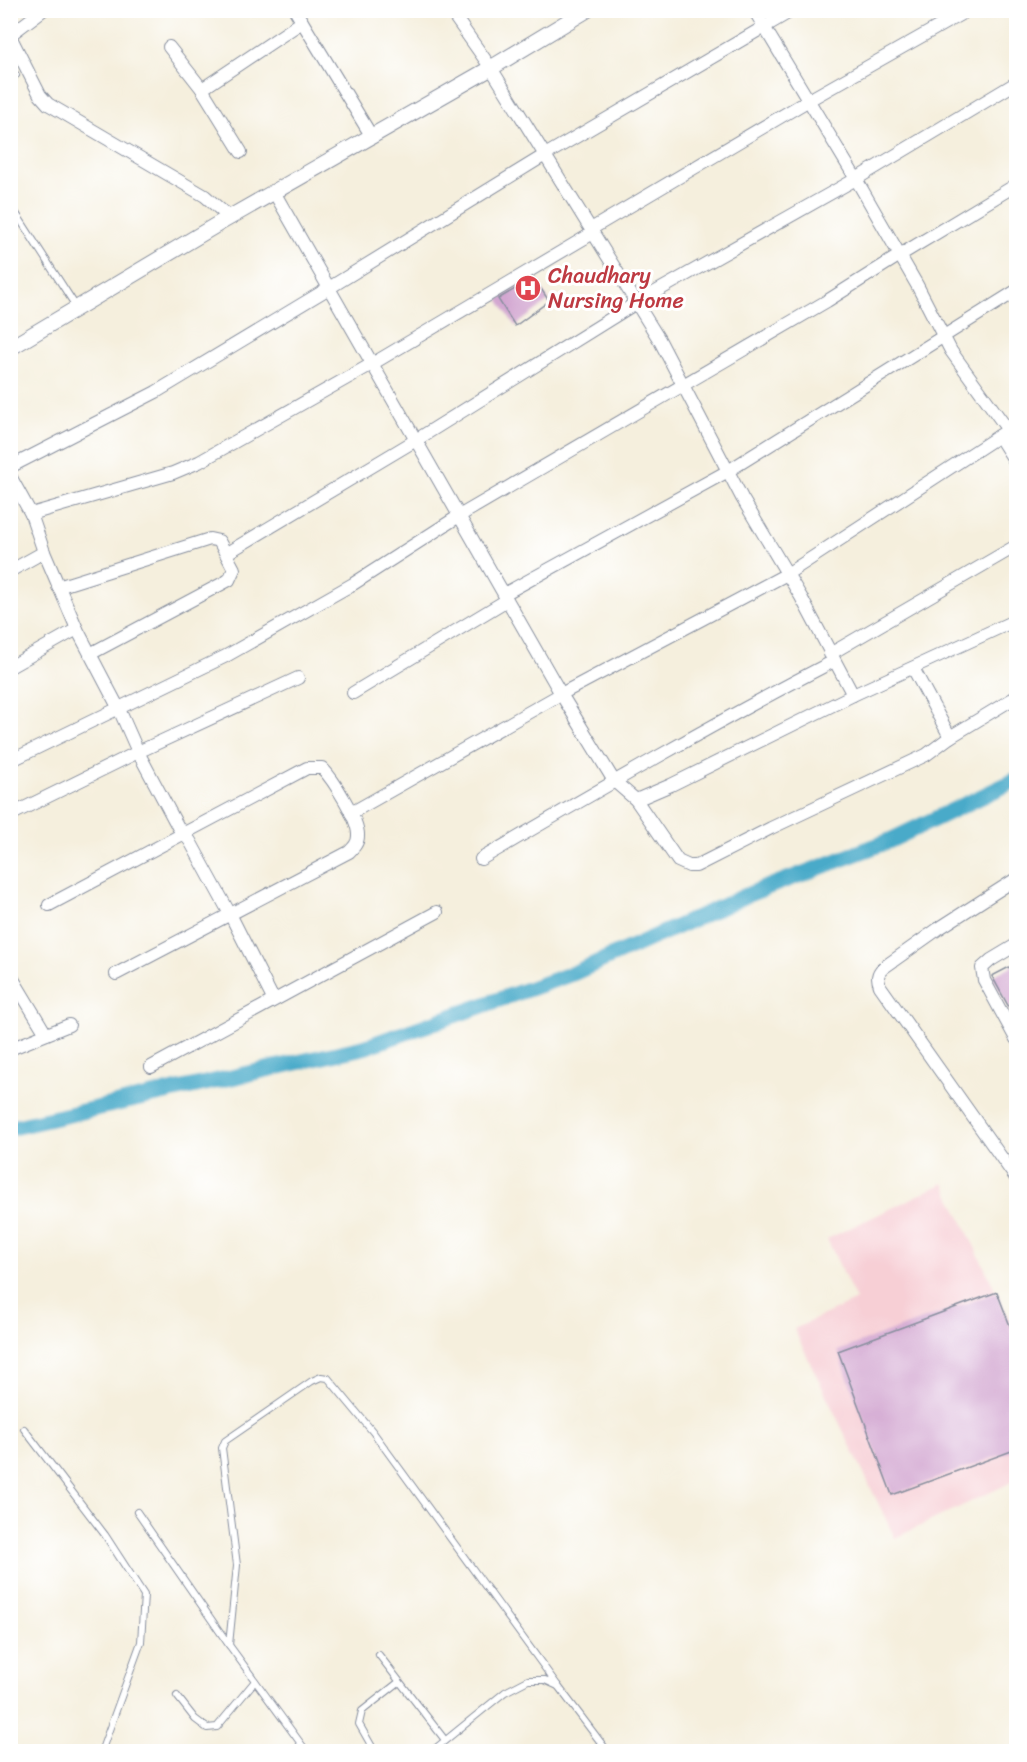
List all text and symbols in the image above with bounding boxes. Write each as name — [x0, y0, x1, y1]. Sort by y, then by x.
place label: Chaudhary Nursing Home — [548, 256, 684, 320]
hospital icon: Chaudhary Nursing Home — [513, 273, 543, 303]

